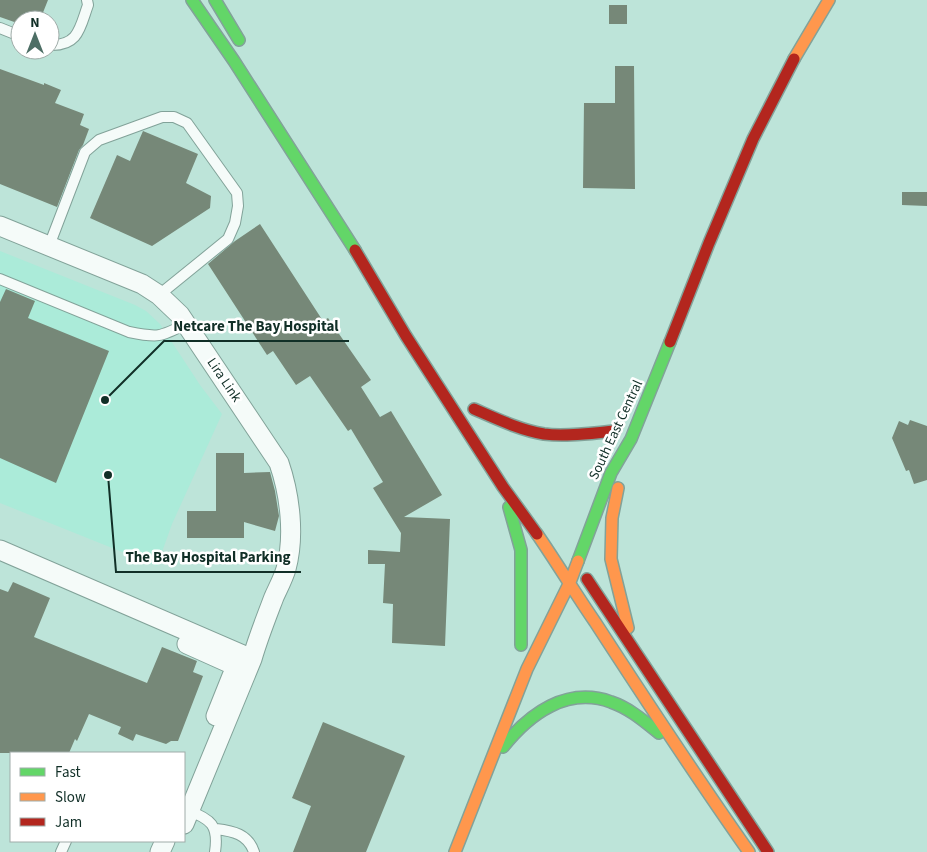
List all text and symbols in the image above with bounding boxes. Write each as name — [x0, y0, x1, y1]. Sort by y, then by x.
north arrow — [10, 10, 60, 60]
text: N — [30, 13, 40, 33]
callout: Netcare The Bay Hospital — [164, 311, 349, 341]
text: Netcare The Bay Hospital — [173, 316, 339, 337]
street label: Lira Link — [202, 354, 246, 406]
street label: South East Central — [584, 377, 648, 483]
callout: The Bay Hospital Parking — [116, 542, 301, 572]
text: The Bay Hospital Parking — [125, 547, 291, 568]
legend — [10, 752, 185, 842]
text: Fast — [55, 762, 81, 783]
text: Slow — [55, 787, 86, 808]
text: Jam — [55, 812, 82, 833]

